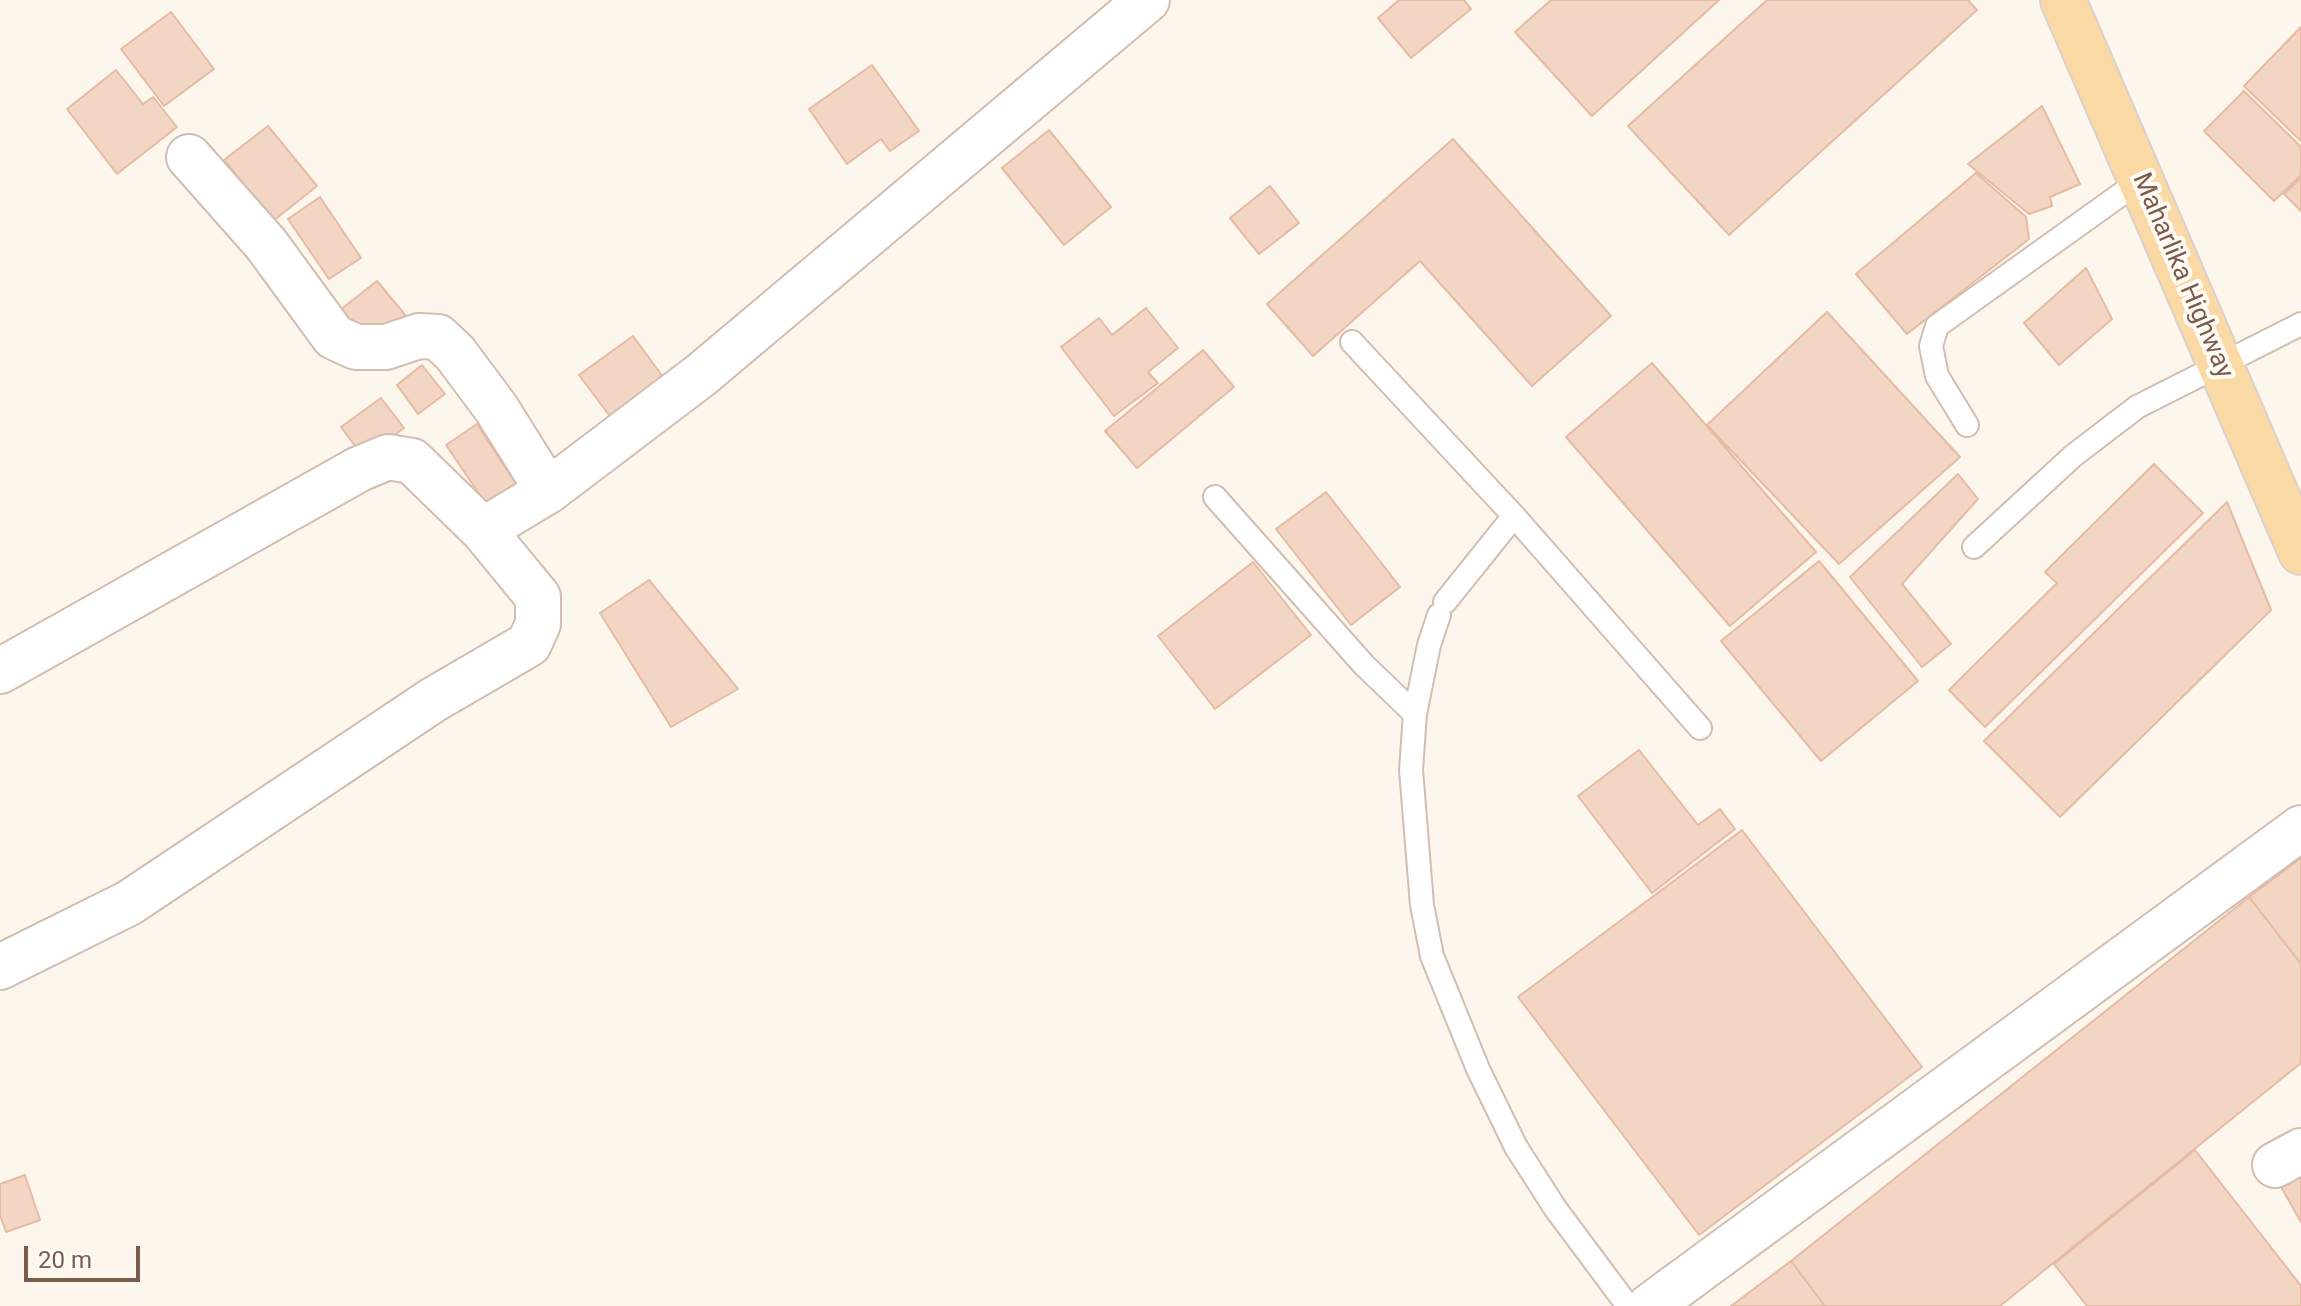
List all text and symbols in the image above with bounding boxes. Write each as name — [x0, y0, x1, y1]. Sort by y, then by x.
street label: Maharlika Highway — [2125, 169, 2239, 383]
scale bar — [28, 1230, 144, 1280]
text: 20 m — [38, 1246, 92, 1274]

